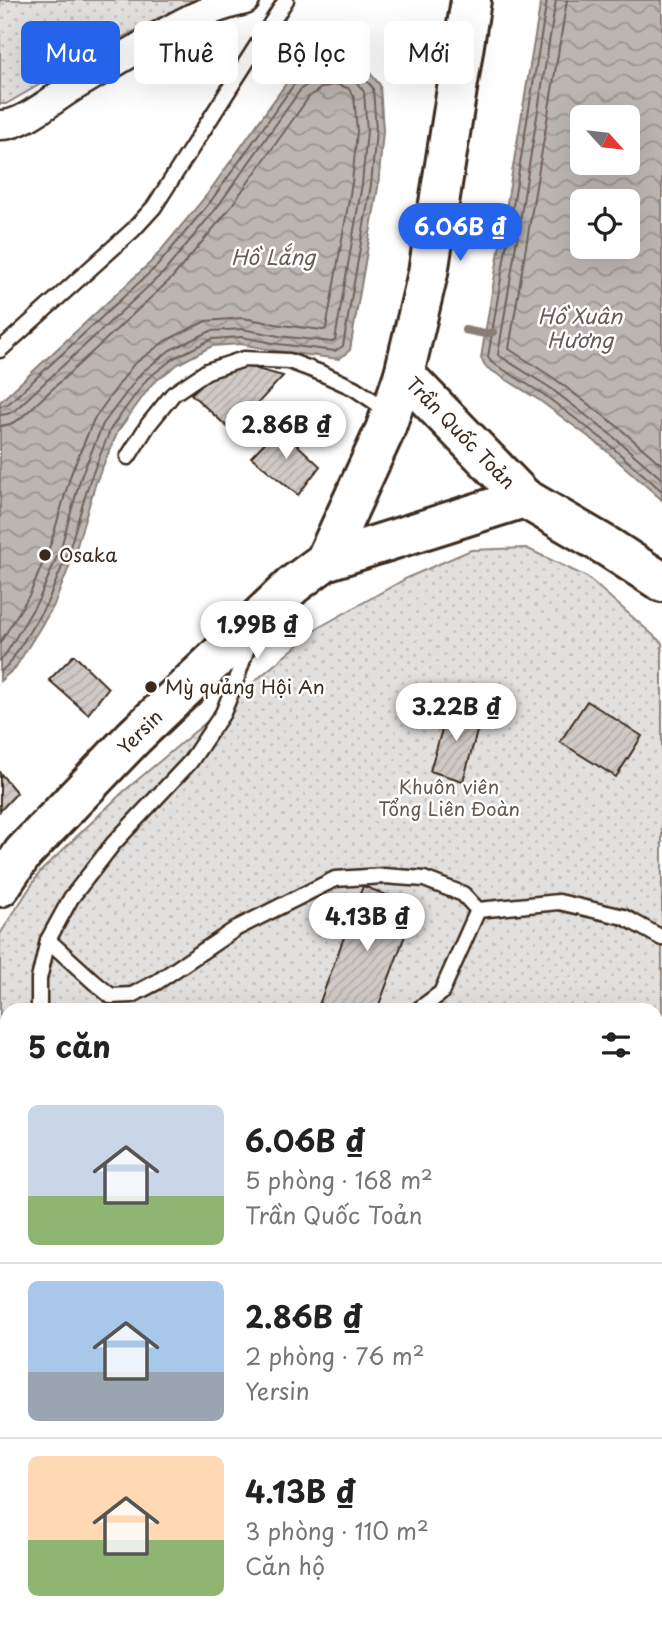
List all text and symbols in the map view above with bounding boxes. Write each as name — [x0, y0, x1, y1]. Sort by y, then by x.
chip: Mua — [21, 21, 120, 84]
chip: Thuê — [134, 21, 238, 84]
chip: Bộ lọc — [252, 21, 370, 84]
chip: Mới — [384, 21, 474, 84]
north arrow — [570, 105, 640, 175]
map controls — [570, 105, 640, 259]
button: locate — [570, 189, 640, 259]
pin: 6.06B ₫ — [395, 204, 525, 263]
text: 6.06B ₫ — [414, 208, 506, 243]
water label: Hồ Lắng — [231, 240, 317, 272]
water label: Hồ Xuân Hương — [538, 299, 623, 355]
street label: Trần Quốc Toản — [401, 370, 523, 495]
pin: 2.86B ₫ — [221, 402, 351, 461]
text: 2.86B ₫ — [241, 406, 331, 441]
place label: Osaka — [59, 540, 117, 568]
marker: Osaka — [37, 547, 53, 563]
pin: 1.99B ₫ — [192, 602, 322, 661]
text: 1.99B ₫ — [216, 606, 298, 641]
place label: Mỳ quảng Hội An — [165, 672, 325, 700]
marker: Mỳ quảng Hội An — [143, 679, 159, 695]
pin: 3.22B ₫ — [391, 684, 521, 743]
text: 3.22B ₫ — [412, 688, 500, 723]
street label: Yersin — [111, 703, 168, 760]
park label: Khuôn viên Tổng Liên Đoàn — [378, 772, 520, 822]
pin: 4.13B ₫ — [302, 894, 432, 953]
text: 4.13B ₫ — [325, 898, 409, 933]
text: 5 căn — [28, 1023, 111, 1068]
icon: filters — [597, 1026, 635, 1064]
text: 6.06B ₫ — [245, 1117, 364, 1162]
icon: home — [84, 1133, 168, 1217]
text: 5 phòng · 168 m² — [245, 1162, 433, 1197]
text: Trần Quốc Toản — [245, 1197, 423, 1232]
text: 2.86B ₫ — [245, 1293, 362, 1338]
icon: home — [84, 1309, 168, 1393]
text: 2 phòng · 76 m² — [245, 1338, 425, 1373]
text: Yersin — [245, 1373, 310, 1408]
text: 4.13B ₫ — [245, 1468, 355, 1513]
icon: home — [84, 1484, 168, 1568]
text: 3 phòng · 110 m² — [245, 1513, 429, 1548]
text: Căn hộ — [245, 1548, 325, 1583]

